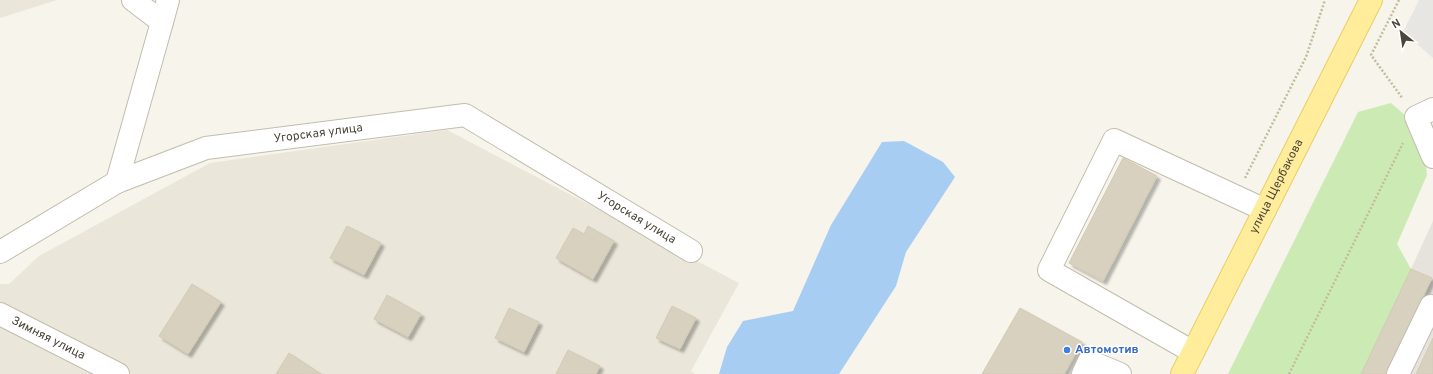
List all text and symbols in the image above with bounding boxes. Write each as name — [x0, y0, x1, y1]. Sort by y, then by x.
north arrow — [1381, 12, 1421, 52]
text: N — [1390, 16, 1403, 32]
street label: Угорская улица — [273, 120, 364, 147]
street label: улица Щербакова — [1246, 137, 1307, 236]
street label: Угорская улица — [594, 188, 679, 248]
street label: Зимняя улица — [9, 313, 88, 364]
place label: Автомотив — [1075, 342, 1139, 358]
marker: Автомотив — [1062, 345, 1072, 355]

